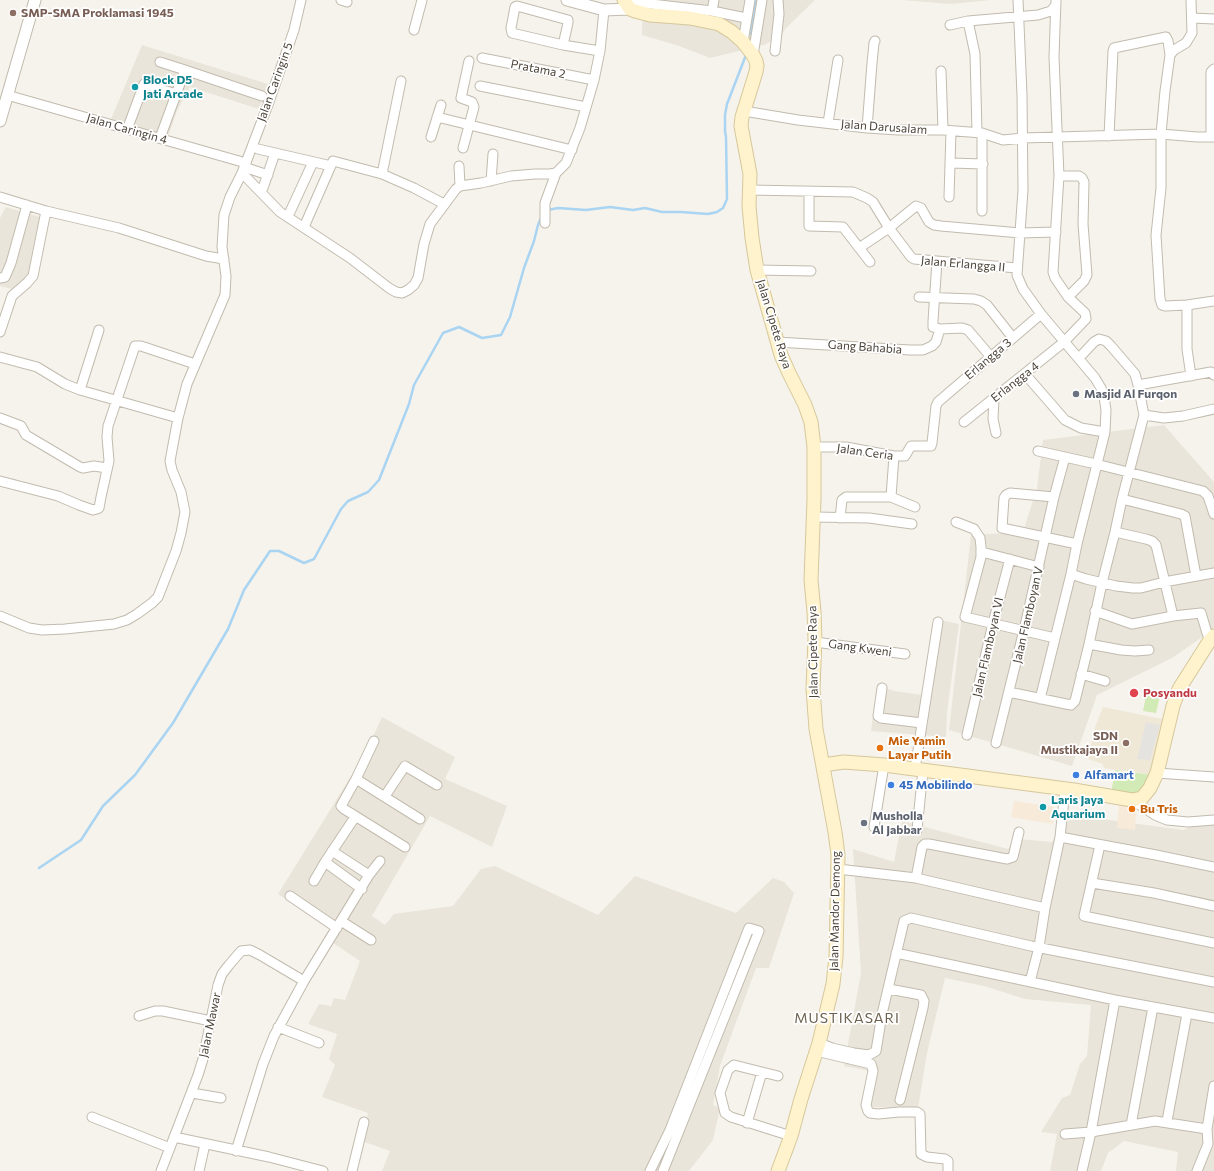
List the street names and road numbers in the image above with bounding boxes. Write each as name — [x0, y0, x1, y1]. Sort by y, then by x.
street label: Jalan Caringin 5 — [254, 40, 296, 124]
street label: Pratama 2 — [509, 57, 567, 81]
street label: Jalan Caringin 4 — [85, 111, 169, 147]
street label: Jalan Darusalam — [840, 117, 928, 137]
street label: Jalan Erlangga II — [920, 253, 1006, 275]
street label: Jalan Cipete Raya — [754, 277, 794, 371]
street label: Erlangga 3 — [962, 335, 1014, 383]
street label: Gang Bahabia — [827, 337, 903, 357]
street label: Erlangga 4 — [988, 359, 1042, 405]
street label: Jalan Ceria — [836, 441, 894, 463]
street label: Jalan Flamboyan V — [1010, 565, 1046, 665]
street label: Jalan Flamboyan VI — [969, 596, 1007, 698]
street label: Jalan Cipete Raya — [805, 605, 821, 699]
street label: Gang Kweni — [827, 636, 893, 660]
street label: Jalan Mandor Demong — [827, 851, 843, 971]
street label: Jalan Mawar — [196, 991, 224, 1059]

